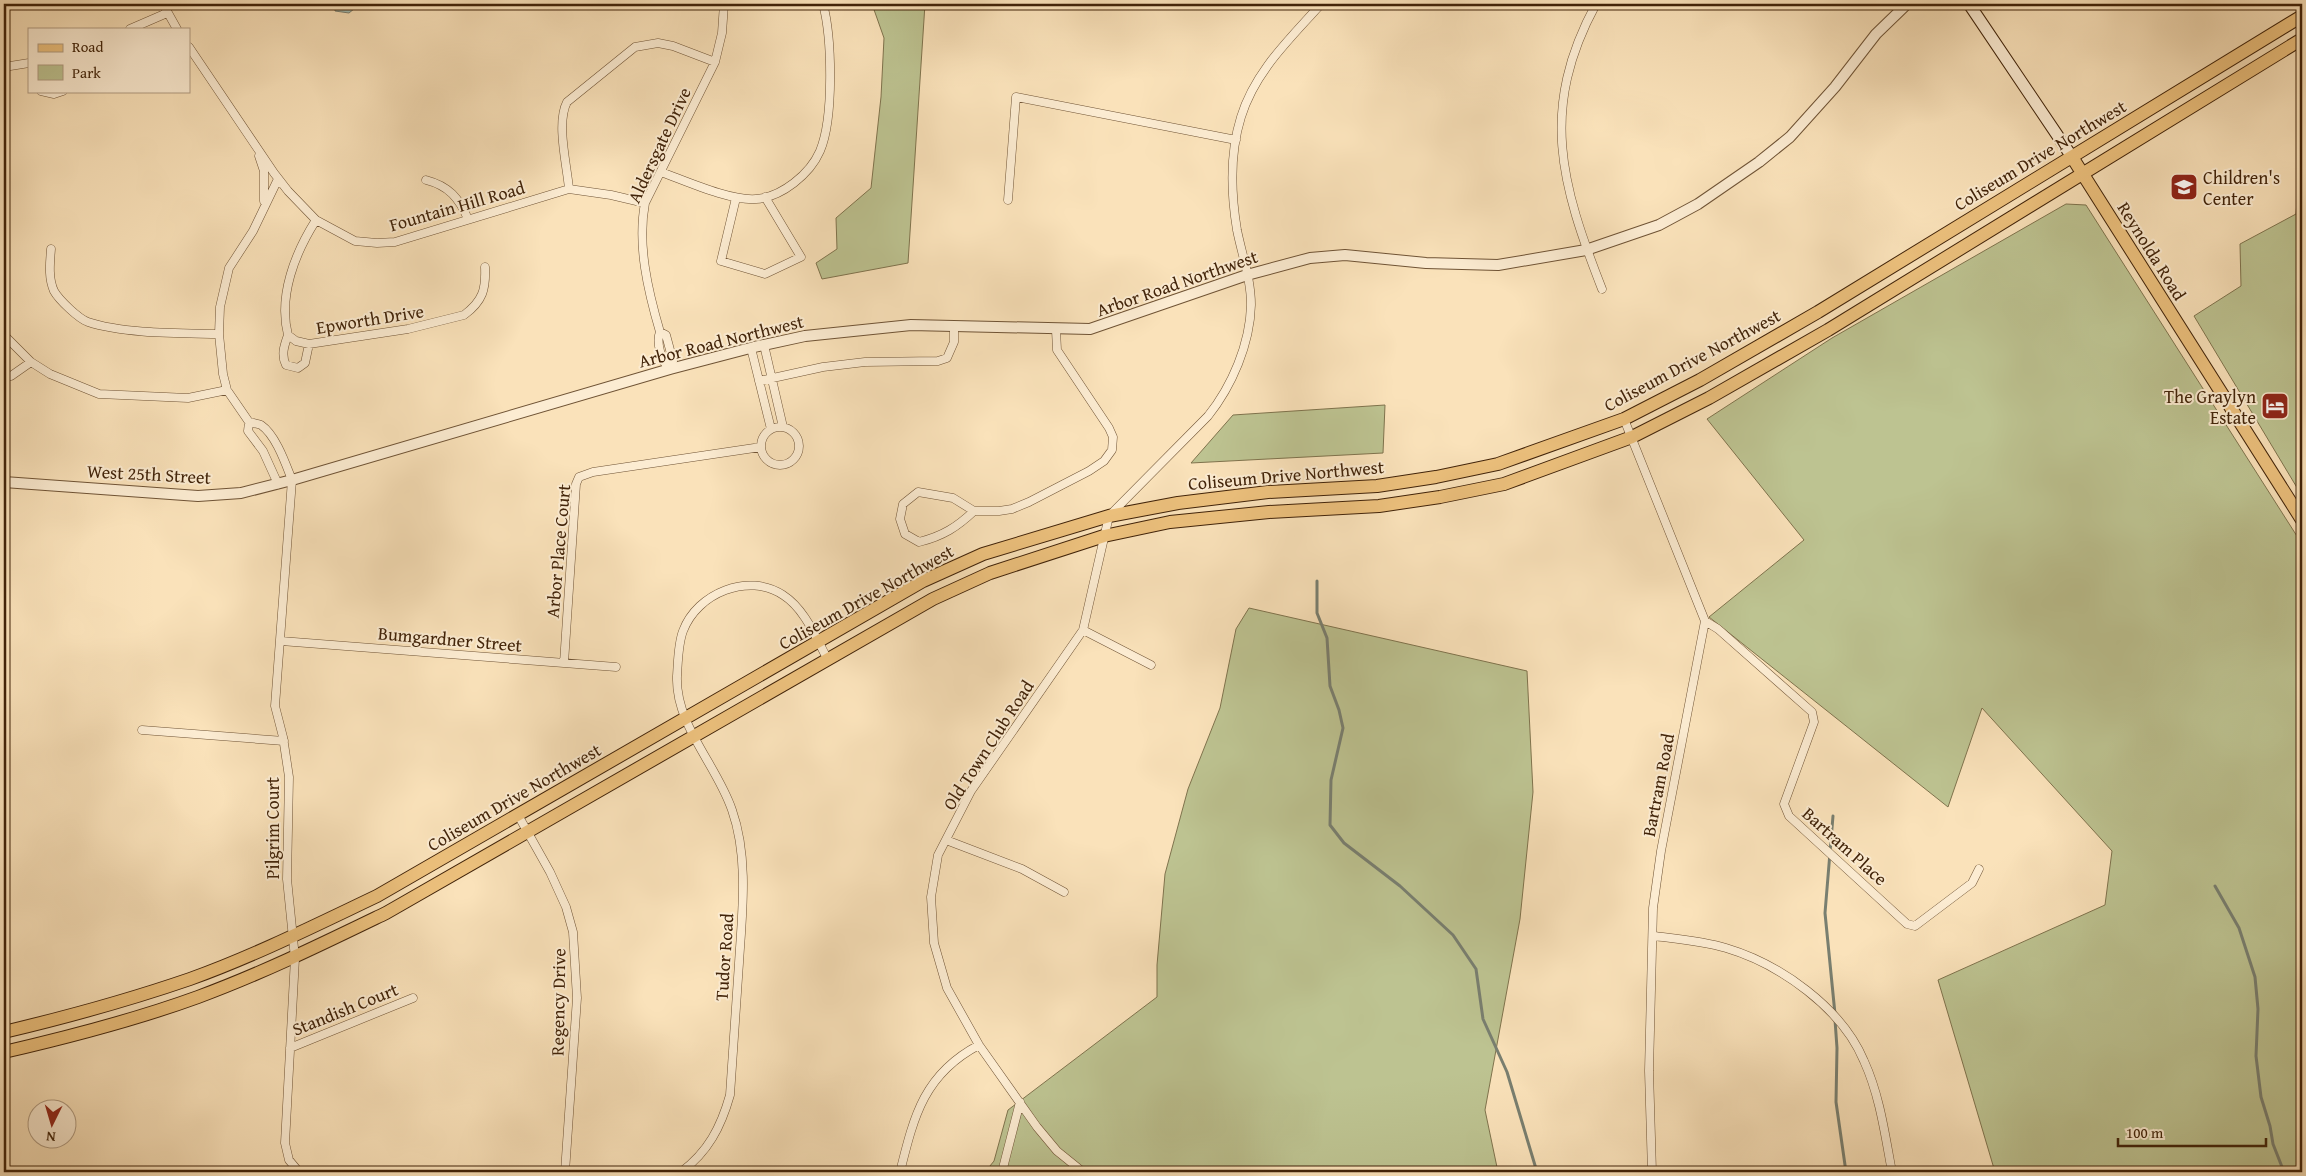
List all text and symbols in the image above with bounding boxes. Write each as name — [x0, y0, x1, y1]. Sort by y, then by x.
legend — [28, 28, 190, 92]
text: Road — [72, 36, 103, 57]
text: Park — [72, 62, 101, 83]
street label: Aldersgate Drive — [620, 83, 698, 207]
street label: Coliseum Drive Northwest — [1949, 92, 2132, 217]
place label: Children's Center — [2203, 164, 2280, 212]
school or university icon: Children's Center — [2169, 172, 2199, 202]
street label: Fountain Hill Road — [386, 174, 528, 238]
street label: Reynolda Road — [2111, 196, 2193, 306]
street label: Arbor Road Northwest — [1093, 243, 1262, 323]
street label: Epworth Drive — [314, 297, 426, 341]
street label: Coliseum Drive Northwest — [1599, 302, 1786, 418]
street label: Arbor Road Northwest — [636, 307, 807, 375]
place label: The Graylyn Estate — [2164, 383, 2256, 431]
hotel icon: The Graylyn Estate — [2260, 391, 2290, 421]
street label: Coliseum Drive Northwest — [1187, 453, 1386, 497]
street label: West 25th Street — [86, 457, 212, 491]
street label: Arbor Place Court — [539, 482, 577, 619]
street label: Coliseum Drive Northwest — [773, 537, 959, 656]
street label: Bumgardner Street — [377, 619, 524, 659]
street label: Old Town Club Road — [936, 674, 1040, 815]
street label: Bartram Road — [1635, 731, 1681, 839]
street label: Coliseum Drive Northwest — [422, 736, 606, 858]
street label: Pilgrim Court — [259, 776, 286, 879]
street label: Bartram Place — [1796, 800, 1894, 892]
street label: Tudor Road — [707, 912, 741, 1002]
street label: Regency Drive — [544, 948, 572, 1056]
street label: Standish Court — [288, 975, 403, 1043]
north arrow — [28, 1098, 78, 1148]
scale bar — [2118, 1116, 2266, 1148]
text: 100 m — [2126, 1122, 2164, 1143]
text: N — [45, 1127, 56, 1147]

